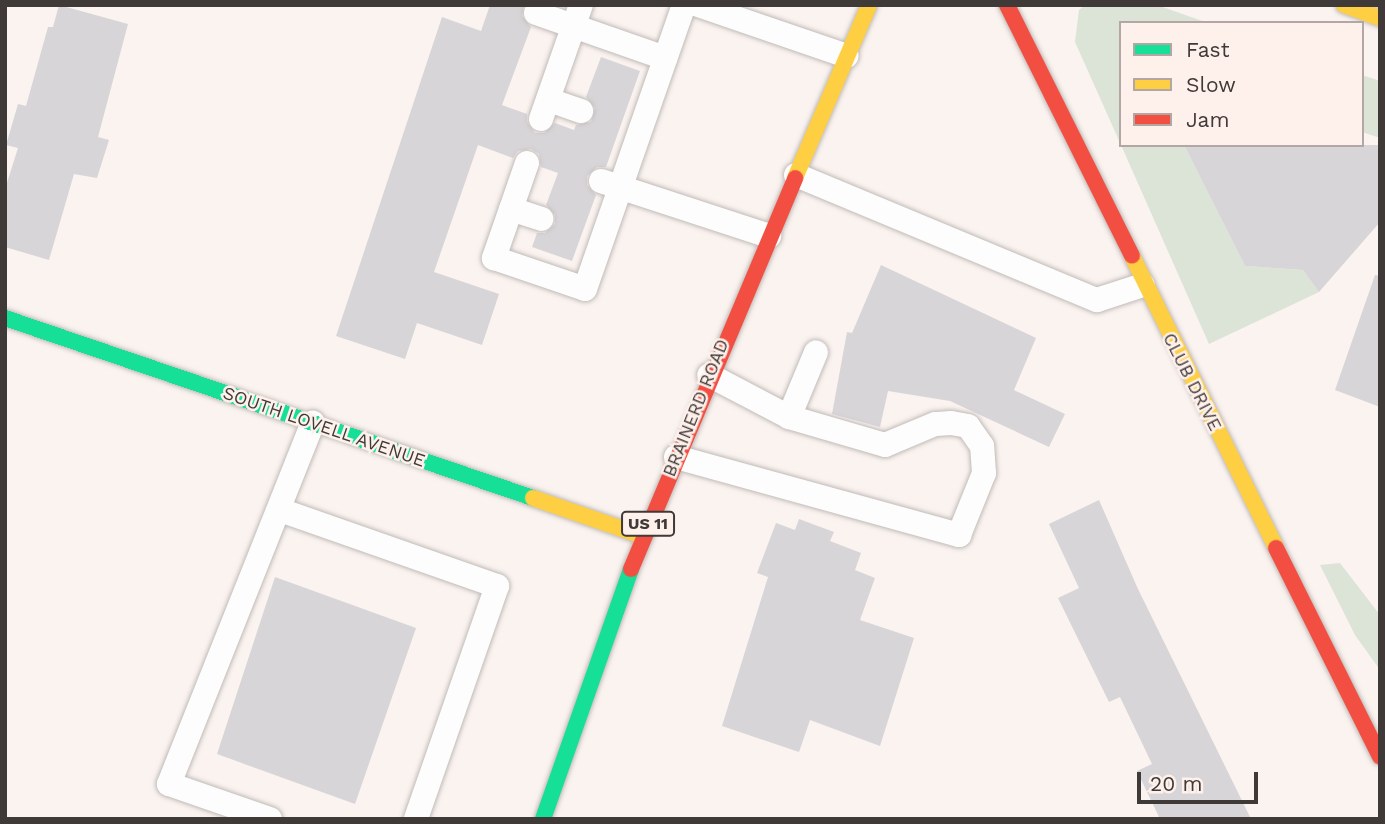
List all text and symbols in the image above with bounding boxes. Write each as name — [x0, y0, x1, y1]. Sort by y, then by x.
legend — [1119, 21, 1364, 147]
text: Fast — [1186, 37, 1230, 62]
text: Slow — [1186, 72, 1236, 97]
text: Jam — [1186, 107, 1229, 132]
street label: CLUB DRIVE — [1158, 329, 1226, 435]
street label: BRAINERD ROAD — [659, 336, 733, 480]
street label: SOUTH LOVELL AVENUE — [219, 382, 429, 472]
road number: US 11 — [620, 512, 676, 537]
scale bar — [1140, 758, 1261, 802]
text: 20 m — [1150, 771, 1202, 796]

